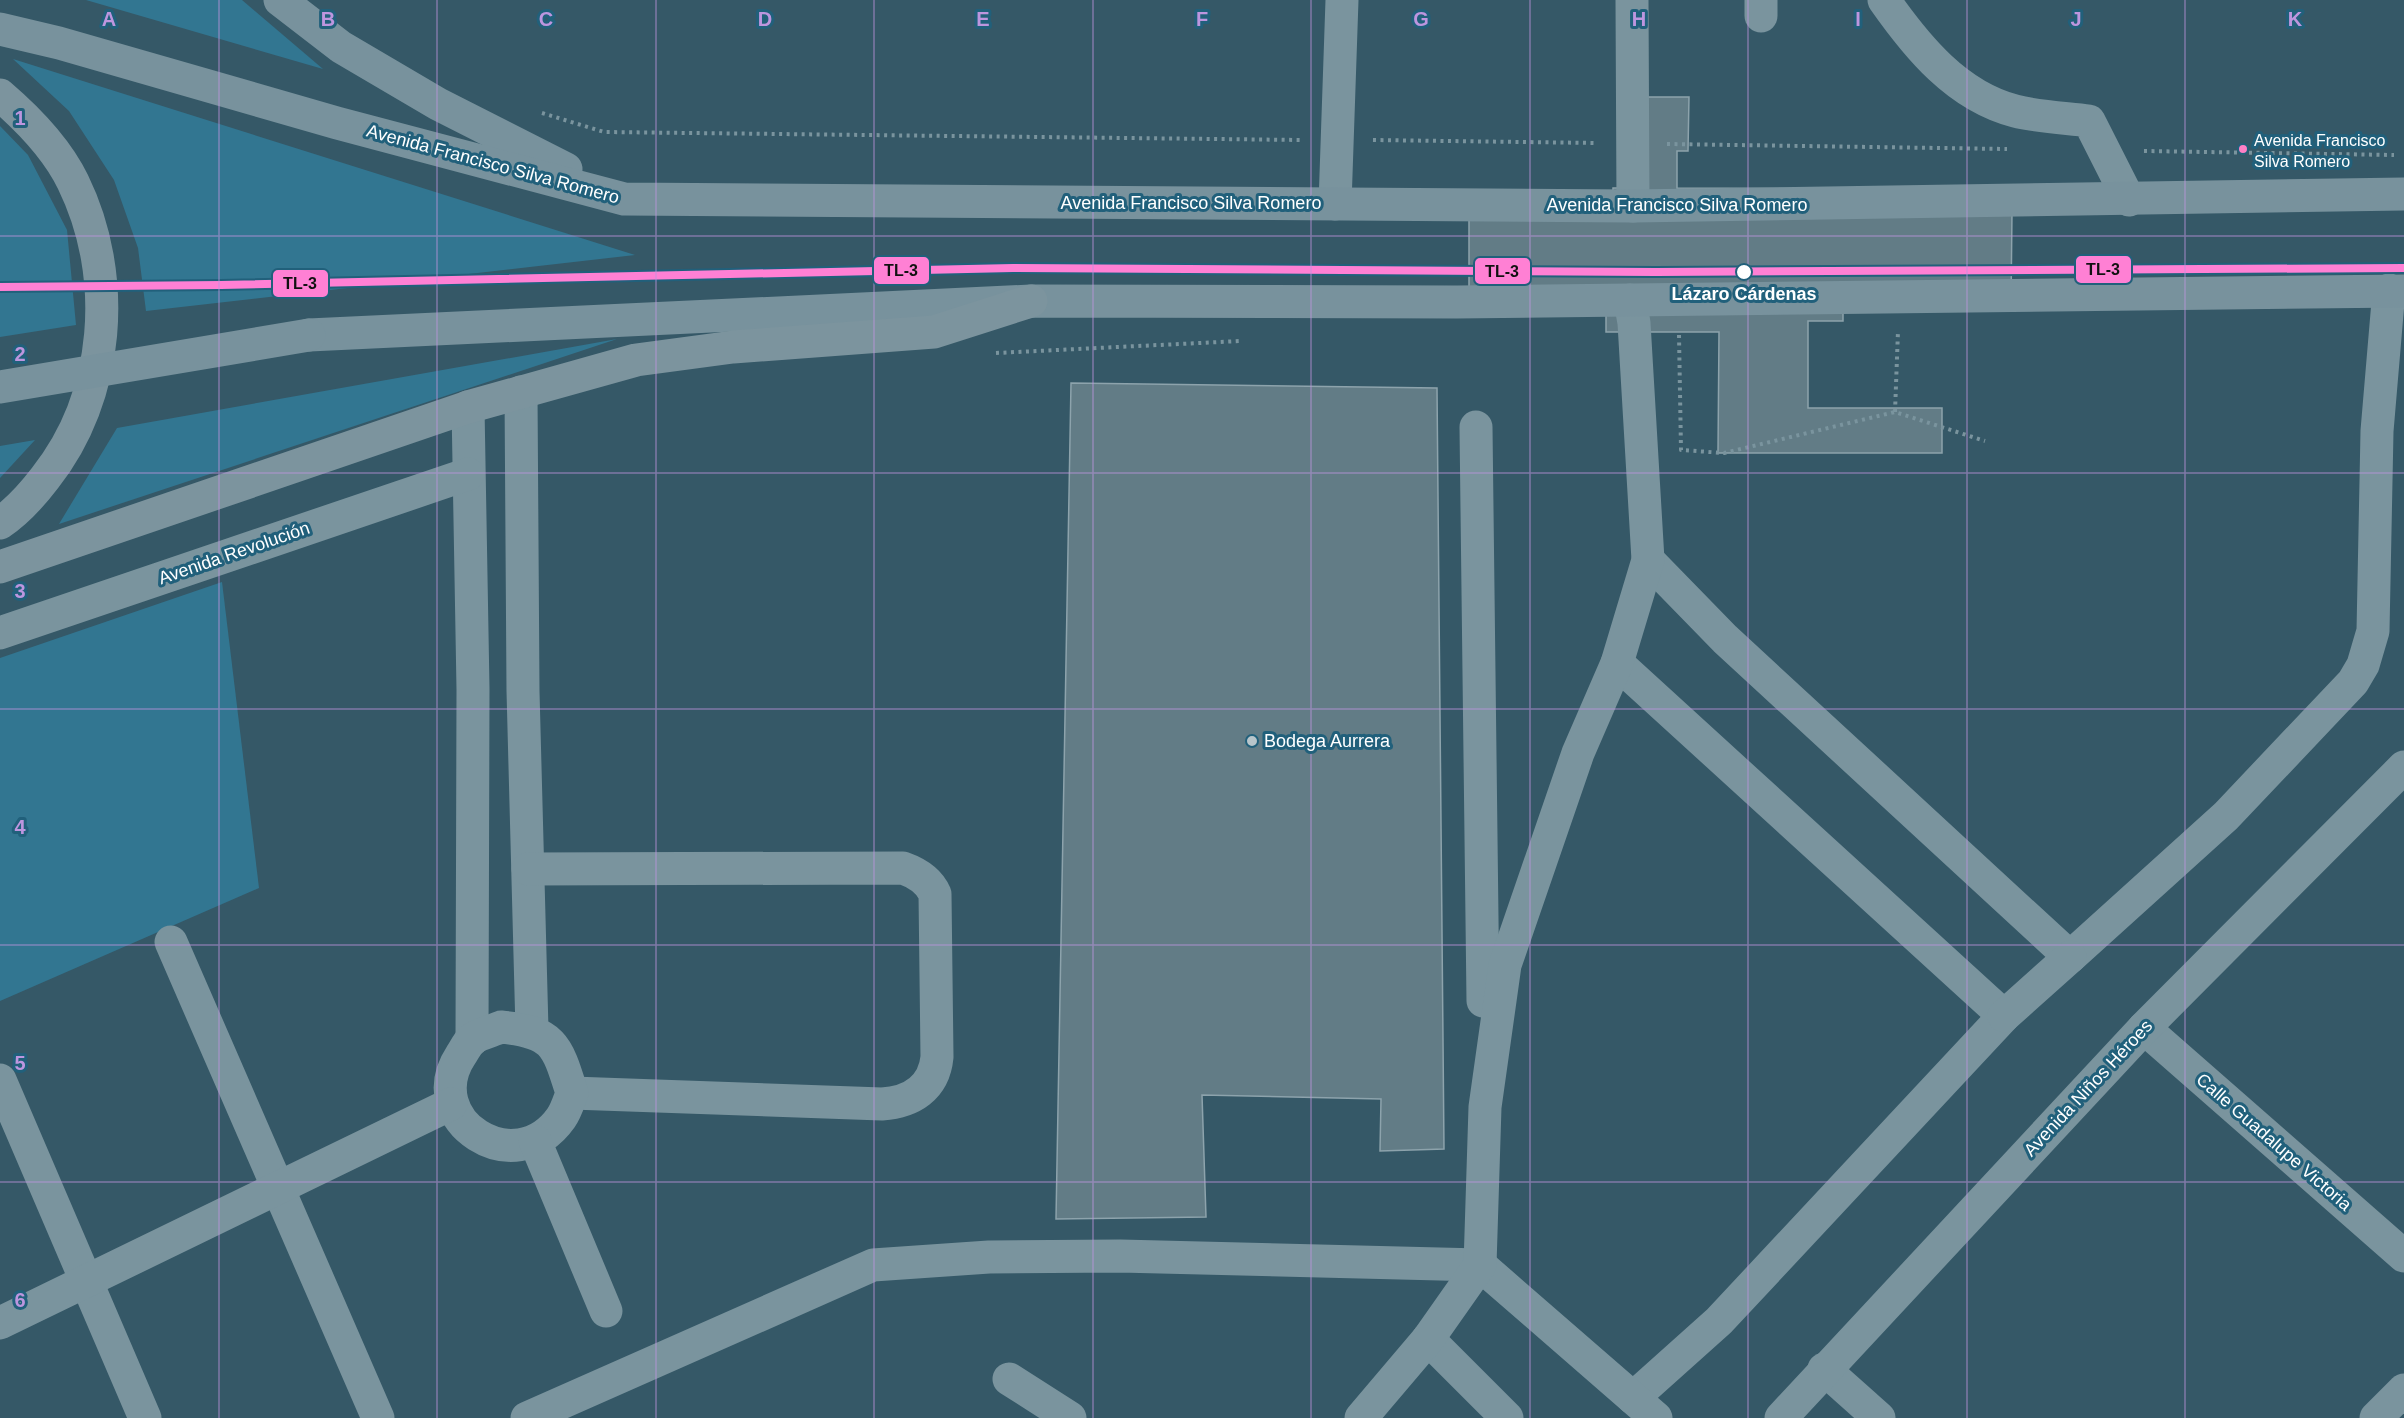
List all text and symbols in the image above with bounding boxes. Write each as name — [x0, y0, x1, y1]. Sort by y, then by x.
text: A — [102, 8, 116, 30]
text: B — [321, 8, 335, 30]
text: C — [539, 8, 553, 30]
text: D — [758, 8, 772, 30]
text: E — [976, 8, 990, 30]
text: F — [1196, 8, 1208, 30]
text: G — [1413, 8, 1429, 30]
text: H — [1632, 8, 1646, 30]
text: I — [1855, 8, 1861, 30]
text: J — [2070, 8, 2082, 30]
text: K — [2288, 8, 2303, 30]
text: 1 — [14, 107, 26, 129]
street label: Avenida Francisco Silva Romero — [364, 121, 622, 207]
place label: Avenida Francisco Silva Romero — [2254, 132, 2385, 170]
marker: Avenida Francisco Silva Romero — [2237, 143, 2249, 155]
street label: Avenida Francisco Silva Romero — [1061, 193, 1321, 213]
street label: Avenida Francisco Silva Romero — [1547, 195, 1807, 215]
line badge: TL-3 — [2075, 255, 2132, 284]
line badge: TL-3 — [873, 256, 930, 285]
line badge: TL-3 — [1474, 257, 1531, 285]
text: TL-3 — [2086, 261, 2120, 278]
text: TL-3 — [884, 262, 918, 279]
text: TL-3 — [1485, 263, 1519, 280]
marker: Lázaro Cárdenas — [1735, 263, 1753, 281]
line badge: TL-3 — [272, 269, 329, 298]
text: TL-3 — [283, 275, 317, 292]
place label: Lázaro Cárdenas — [1671, 284, 1817, 304]
text: 2 — [14, 343, 26, 365]
street label: Avenida Revolución — [156, 518, 312, 588]
text: 3 — [14, 580, 26, 602]
place label: Bodega Aurrera — [1264, 731, 1391, 751]
marker: Bodega Aurrera — [1245, 734, 1259, 748]
text: 4 — [14, 816, 26, 838]
street label: Avenida Niños Héroes — [2020, 1016, 2156, 1160]
text: 5 — [14, 1052, 26, 1074]
street label: Calle Guadalupe Victoria — [2192, 1069, 2356, 1215]
text: 6 — [14, 1289, 26, 1311]

